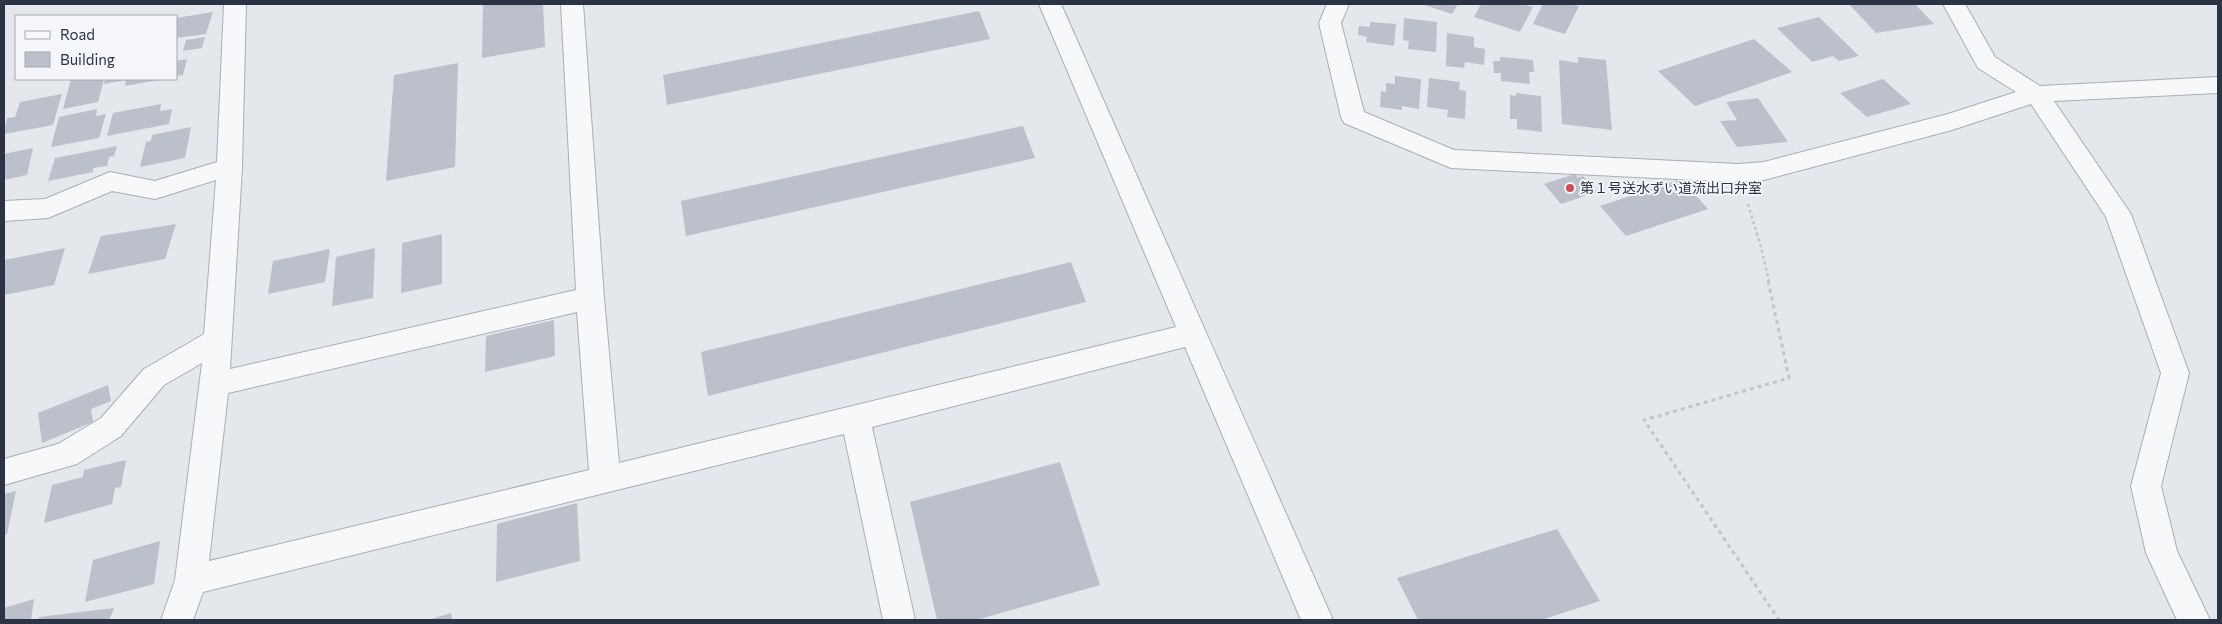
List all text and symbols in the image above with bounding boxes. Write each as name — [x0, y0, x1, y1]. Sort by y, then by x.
legend — [15, 15, 178, 80]
text: Road — [60, 25, 95, 43]
text: Building — [60, 50, 115, 68]
place label: 第１号送水ずい道流出口弁室 — [1580, 179, 1762, 196]
marker: 第１号送水ずい道流出口弁室 — [1564, 182, 1576, 194]

